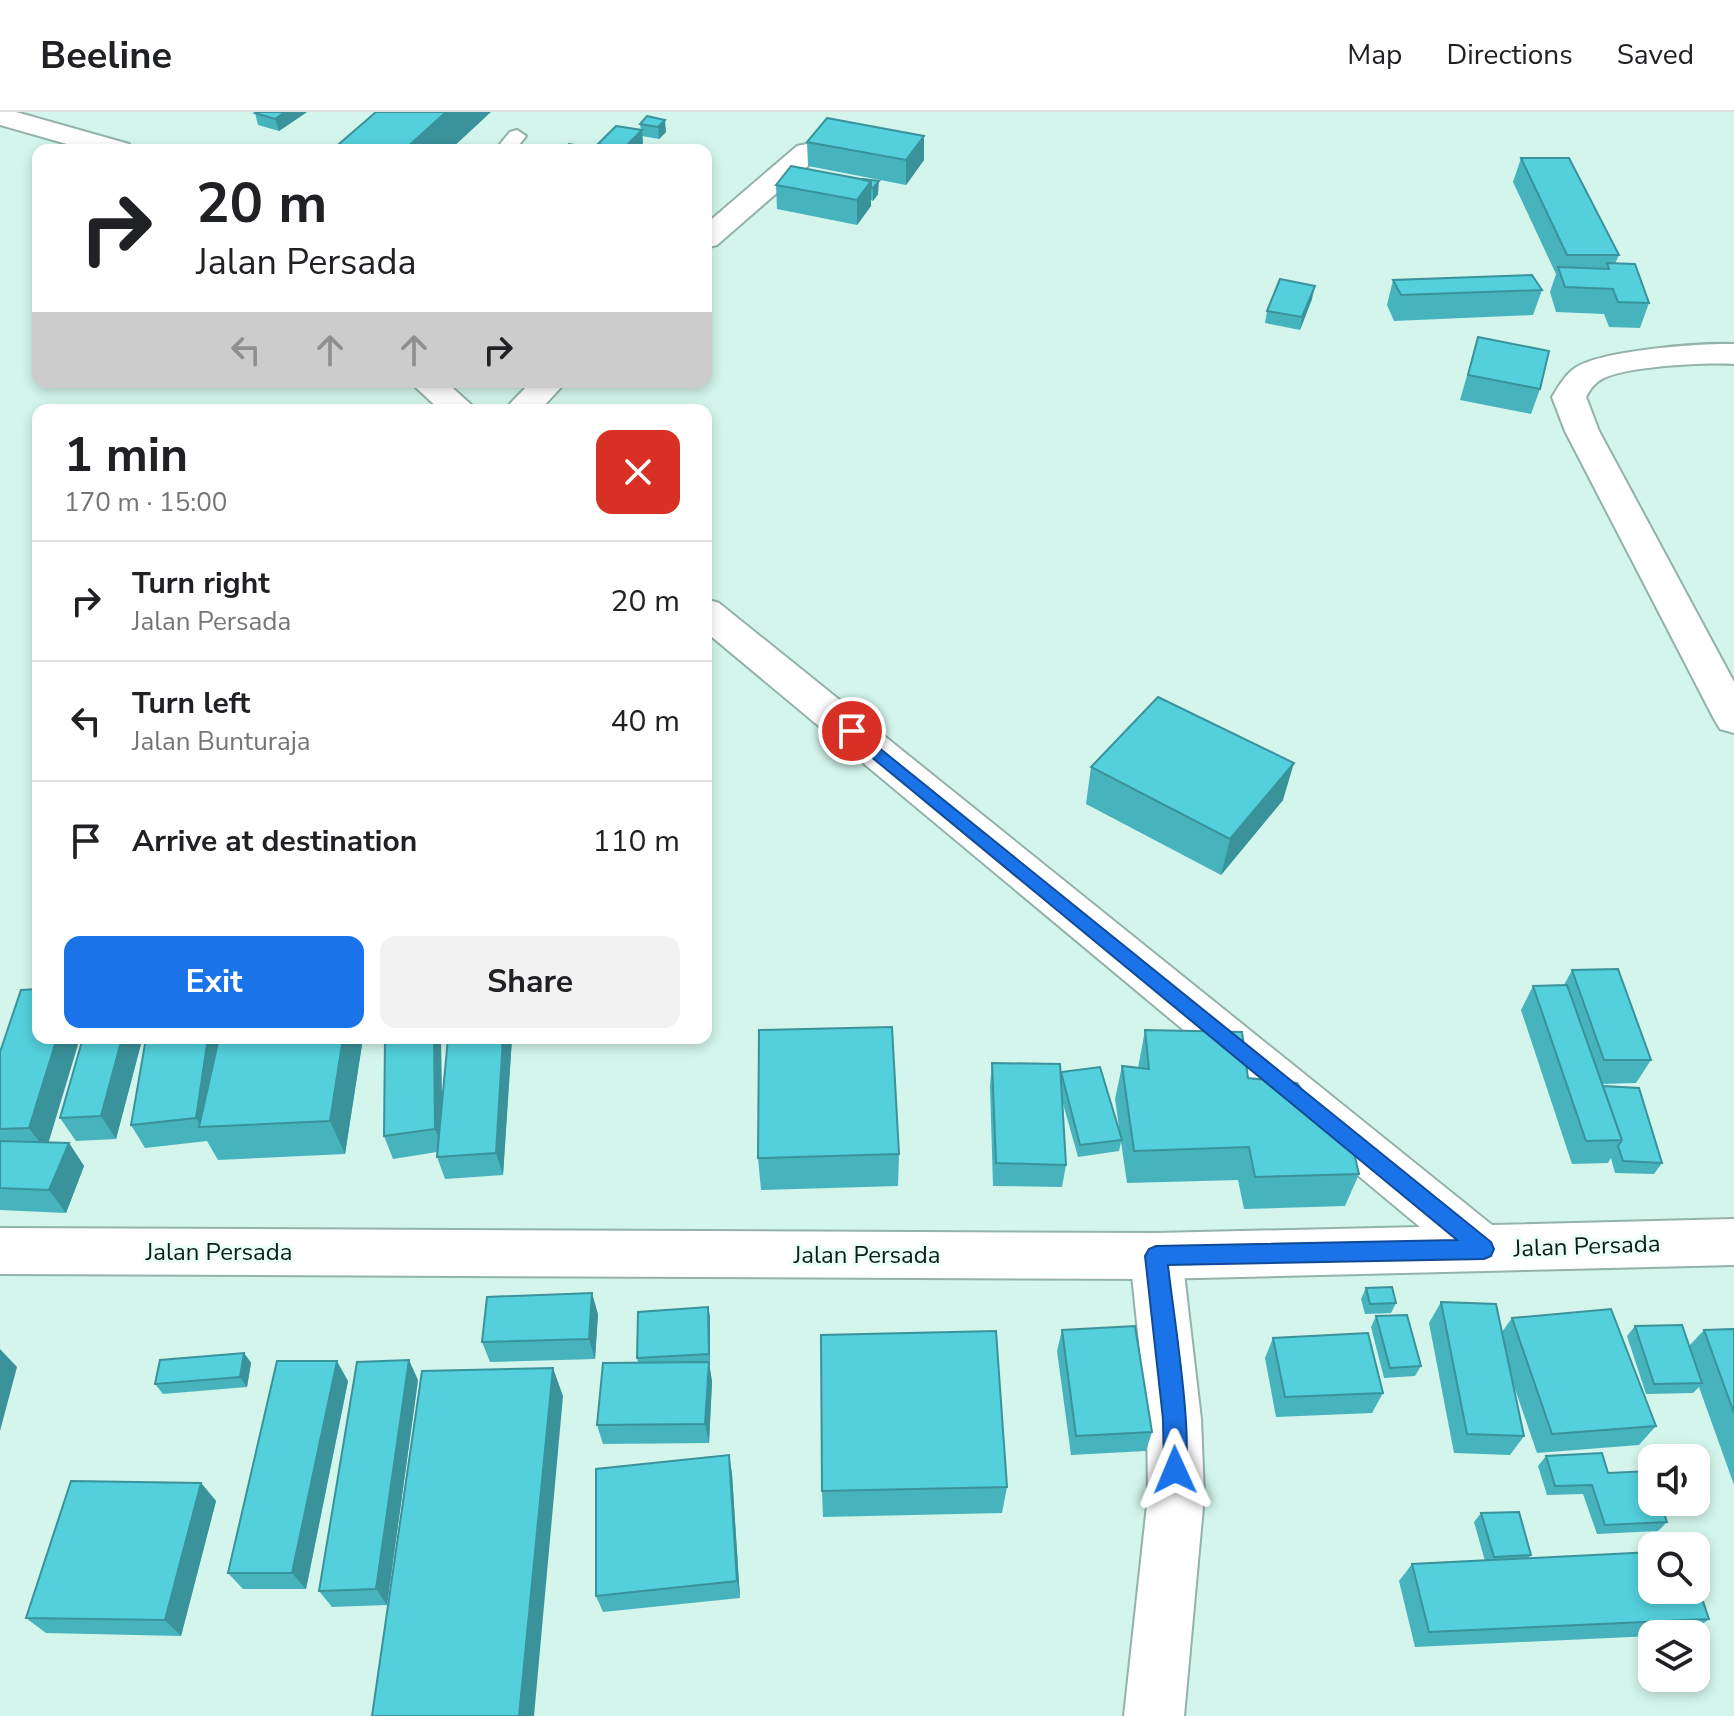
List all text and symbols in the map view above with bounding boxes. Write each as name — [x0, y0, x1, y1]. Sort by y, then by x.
text: Beeline — [40, 30, 172, 81]
text: Map — [1347, 36, 1402, 74]
text: Directions — [1446, 36, 1573, 74]
text: Saved — [1617, 36, 1694, 74]
text: 20 m — [196, 165, 327, 242]
icon: right — [64, 176, 168, 280]
text: Jalan Persada — [196, 238, 417, 287]
icon: left — [224, 328, 268, 372]
icon: ahead — [308, 328, 352, 372]
icon: ahead — [392, 328, 436, 372]
icon: right — [476, 328, 520, 372]
text: 1 min — [64, 422, 188, 488]
button: close — [596, 430, 680, 514]
text: 170 m · 15:00 — [64, 485, 227, 520]
text: Turn right — [132, 563, 270, 604]
icon: right — [64, 579, 108, 623]
text: 20 m — [611, 581, 680, 622]
text: Jalan Persada — [132, 604, 291, 639]
text: Turn left — [132, 683, 250, 724]
pin — [818, 697, 886, 765]
icon: left — [64, 699, 108, 743]
text: 40 m — [611, 701, 680, 742]
icon: arrive — [830, 709, 874, 753]
text: Jalan Bunturaja — [132, 724, 311, 759]
icon: arrive — [64, 819, 108, 863]
text: Arrive at destination — [132, 821, 417, 862]
text: 110 m — [593, 821, 680, 862]
button: Exit — [64, 936, 364, 1028]
button: Share — [380, 936, 680, 1028]
street label: Jalan Persada — [1512, 1227, 1661, 1265]
street label: Jalan Persada — [145, 1236, 293, 1268]
street label: Jalan Persada — [793, 1239, 941, 1271]
position arrow — [1133, 1428, 1217, 1512]
map controls — [1638, 1444, 1710, 1692]
button: sound — [1638, 1444, 1710, 1516]
button: search — [1638, 1532, 1710, 1604]
button: layers — [1638, 1620, 1710, 1692]

